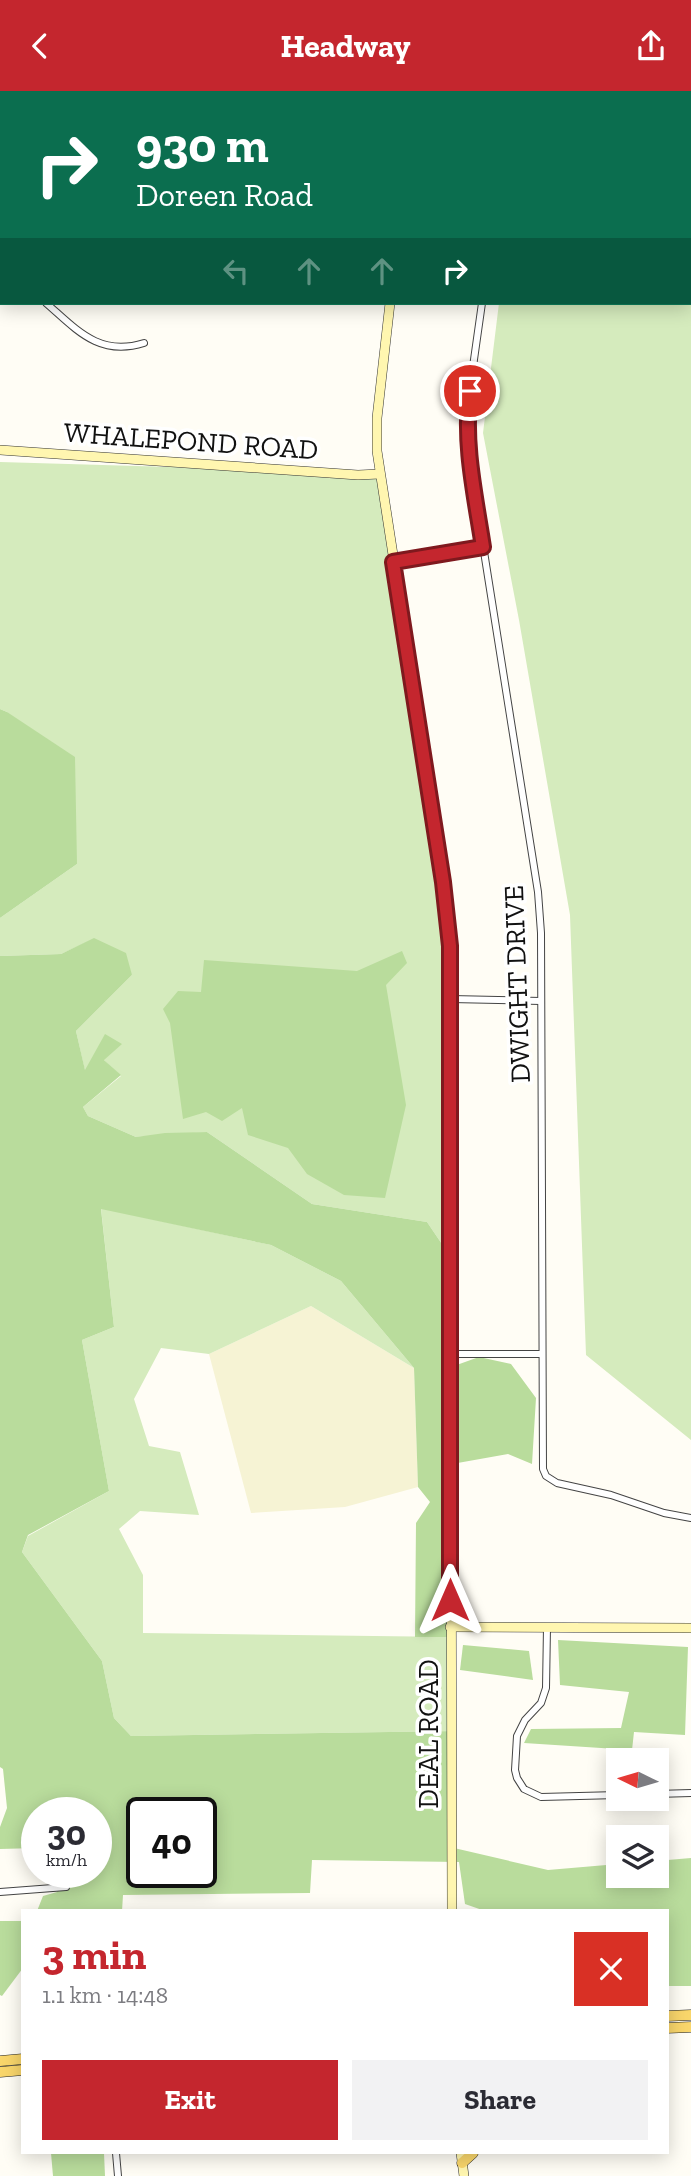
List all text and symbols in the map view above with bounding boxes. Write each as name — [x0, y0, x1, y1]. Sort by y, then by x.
icon: back — [21, 27, 59, 65]
text: Headway — [280, 27, 411, 65]
icon: share — [632, 27, 670, 65]
text: 930 m — [136, 116, 269, 175]
icon: right — [21, 119, 112, 210]
text: Doreen Road — [136, 176, 313, 214]
icon: left — [217, 252, 255, 290]
icon: ahead — [290, 252, 328, 290]
icon: ahead — [363, 252, 401, 290]
icon: right — [436, 252, 474, 290]
pin — [440, 361, 500, 421]
icon: arrive — [451, 372, 489, 410]
street label: WHALEPOND ROAD — [63, 416, 319, 466]
street label: DWIGHT DRIVE — [497, 884, 537, 1084]
position arrow — [413, 1563, 487, 1637]
street label: DEAL ROAD — [412, 1659, 445, 1809]
north arrow — [606, 1748, 668, 1811]
map controls — [606, 1748, 669, 1888]
speed limit sign: 40 — [126, 1797, 217, 1888]
text: 30 — [47, 1812, 86, 1854]
button: layers — [606, 1825, 669, 1888]
text: km/h — [46, 1849, 87, 1871]
text: 3 min — [42, 1929, 147, 1980]
button: close — [574, 1932, 648, 2006]
text: 1.1 km · 14:48 — [42, 1981, 168, 2009]
button: Exit — [42, 2060, 338, 2140]
button: Share — [352, 2060, 648, 2140]

